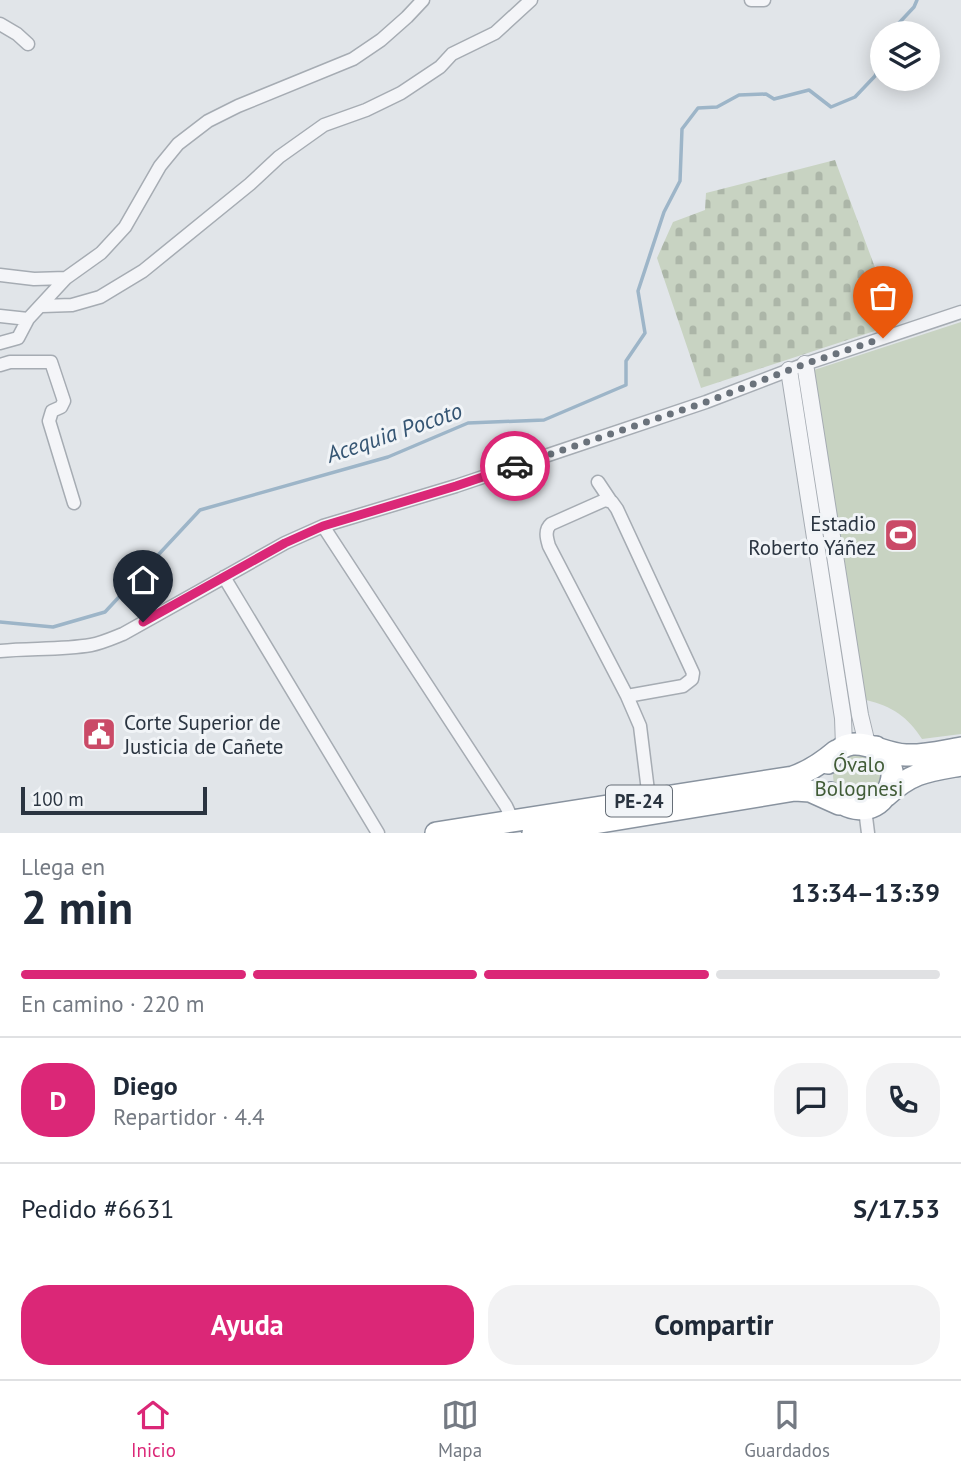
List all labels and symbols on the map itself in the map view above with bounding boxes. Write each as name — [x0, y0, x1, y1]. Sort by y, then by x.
pin — [853, 266, 913, 338]
water label: Acequia Pocoto — [321, 395, 466, 469]
courier — [480, 431, 550, 501]
place label: Estadio Roberto Yáñez — [748, 510, 876, 561]
sports icon: Estadio Roberto Yáñez — [882, 516, 920, 554]
pin — [113, 550, 173, 622]
place label: Corte Superior de Justicia de Cañete — [123, 709, 283, 760]
public building icon: Corte Superior de Justicia de Cañete — [80, 715, 118, 753]
park label: Óvalo Bolognesi — [815, 751, 903, 802]
scale bar — [21, 784, 206, 816]
road number: PE-24 — [606, 786, 672, 816]

